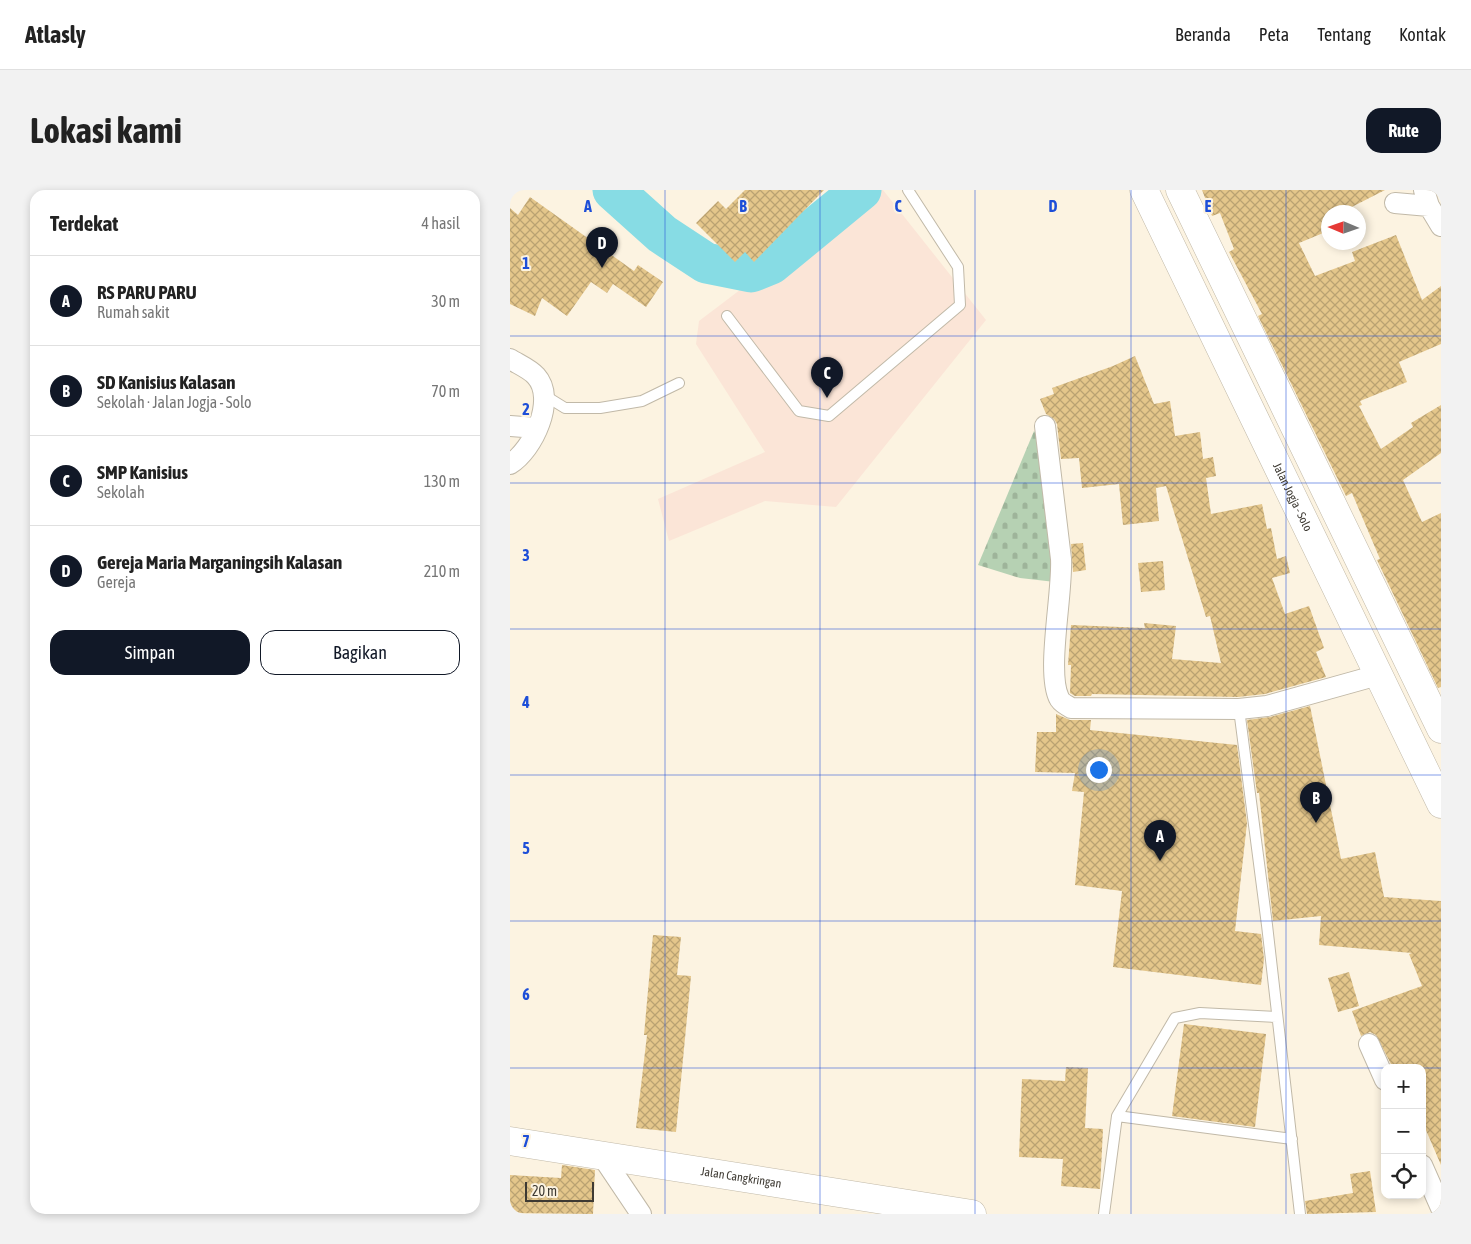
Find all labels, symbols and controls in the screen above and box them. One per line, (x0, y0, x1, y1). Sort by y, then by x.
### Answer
text: Atlasly (25, 21, 86, 48)
text: Beranda (1175, 24, 1231, 45)
text: Peta (1259, 24, 1289, 45)
text: Tentang (1317, 24, 1371, 45)
text: Kontak (1399, 24, 1446, 45)
button: Rute (1366, 108, 1441, 153)
text: Lokasi kami (30, 110, 182, 150)
text: A (583, 197, 592, 215)
text: B (739, 197, 747, 215)
text: C (894, 197, 902, 215)
text: D (1049, 197, 1058, 215)
text: E (1205, 197, 1212, 215)
north arrow (1321, 205, 1366, 250)
text: Terdekat (50, 211, 118, 235)
text: 4 hasil (422, 214, 460, 232)
pin: D (586, 227, 618, 268)
text: 1 (522, 254, 530, 272)
text: RS PARU PARU (97, 281, 197, 303)
text: A (62, 292, 70, 310)
text: 30 m (431, 292, 460, 310)
text: Rumah sakit (97, 303, 170, 321)
pin: C (811, 357, 843, 398)
text: SD Kanisius Kalasan (97, 371, 236, 393)
text: B (62, 382, 70, 400)
text: 70 m (431, 382, 460, 400)
text: Sekolah · Jalan Jogja - Solo (97, 393, 252, 411)
text: 2 (522, 400, 530, 418)
street label: Jalan Jogja - Solo (1270, 460, 1315, 534)
text: SMP Kanisius (97, 461, 188, 483)
text: C (62, 472, 70, 490)
text: 130 m (424, 472, 460, 490)
text: Sekolah (97, 483, 145, 501)
text: 3 (522, 546, 530, 564)
text: Gereja Maria Marganingsih Kalasan (97, 551, 342, 573)
text: D (62, 562, 70, 580)
text: 210 m (424, 562, 460, 580)
text: Gereja (97, 573, 136, 591)
button: Simpan (50, 630, 250, 675)
button: Bagikan (260, 630, 460, 675)
text: 4 (521, 693, 530, 711)
your location (1086, 757, 1112, 783)
pin: B (1300, 782, 1332, 823)
pin: A (1144, 820, 1176, 861)
text: 5 (522, 839, 530, 857)
text: 6 (522, 985, 530, 1003)
map controls (1381, 1064, 1426, 1199)
button: + (1381, 1064, 1426, 1109)
button: − (1381, 1109, 1426, 1154)
text: 7 (522, 1132, 530, 1150)
button: locate (1381, 1154, 1426, 1199)
street label: Jalan Cangkringan (700, 1164, 782, 1191)
scale bar (525, 1179, 594, 1202)
text: 20 m (532, 1183, 557, 1199)

